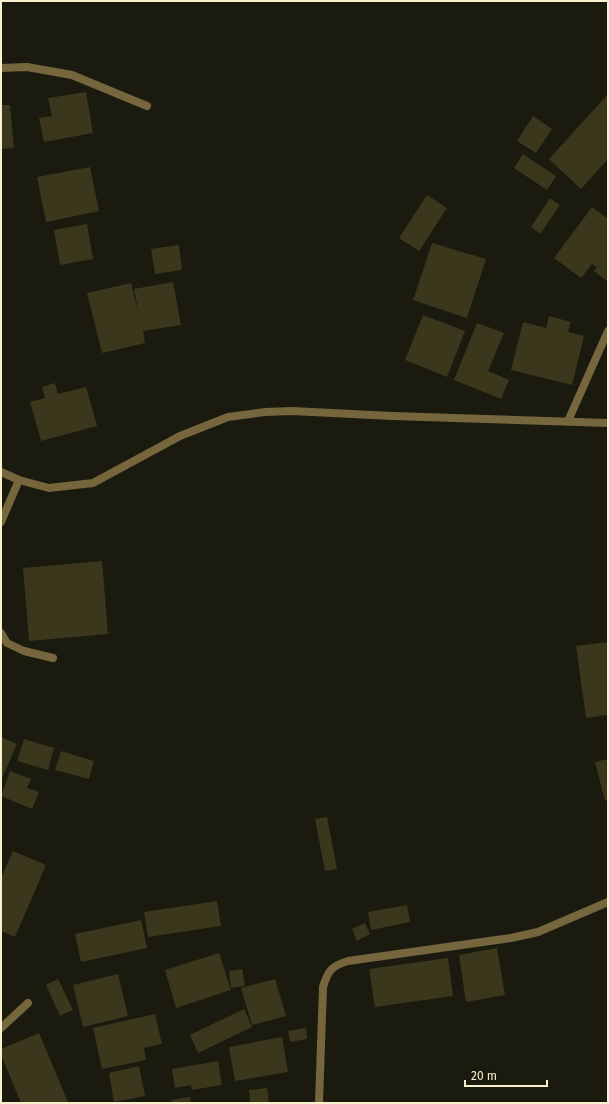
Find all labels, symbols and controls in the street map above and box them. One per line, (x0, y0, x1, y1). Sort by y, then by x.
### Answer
scale bar (465, 1062, 547, 1088)
text: 20 m (471, 1069, 497, 1083)

